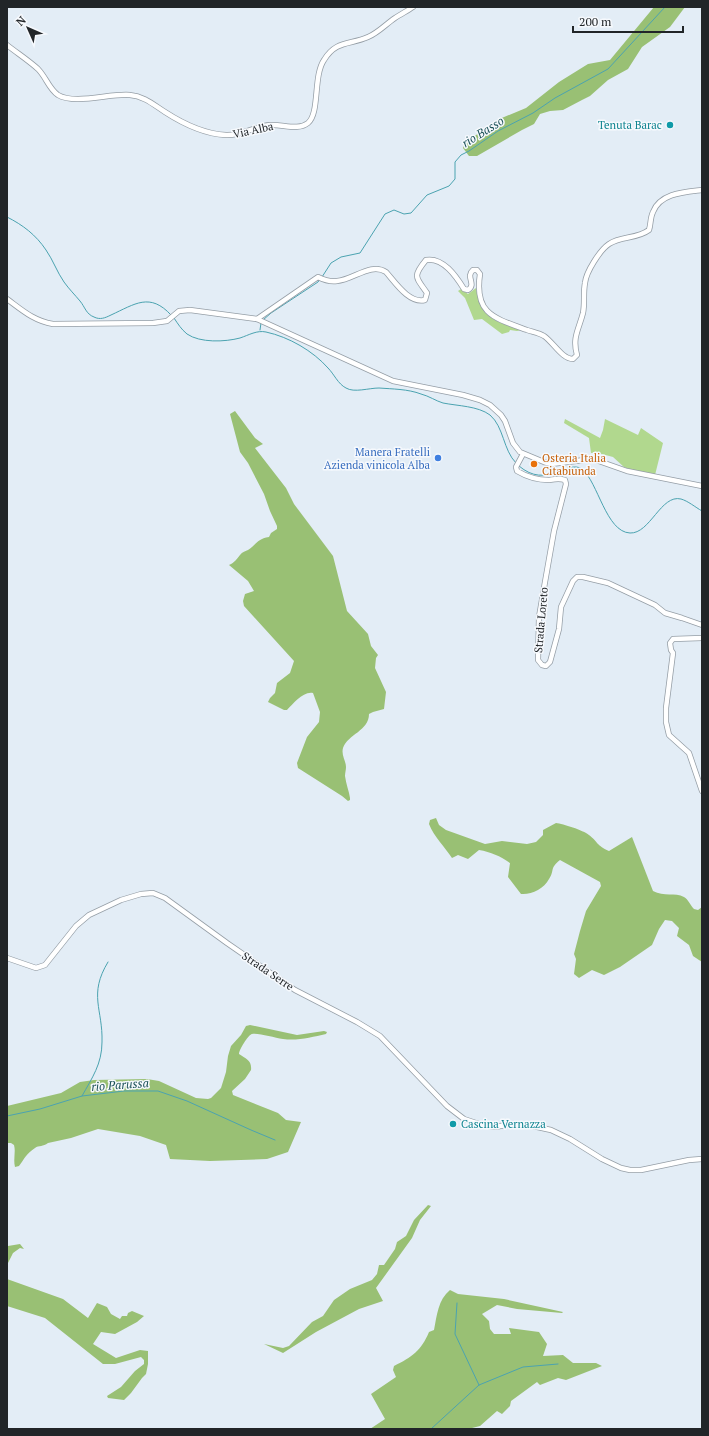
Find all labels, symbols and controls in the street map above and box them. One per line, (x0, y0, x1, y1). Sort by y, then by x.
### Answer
north arrow (8, 8, 48, 48)
scale bar (573, 8, 683, 34)
text: N (13, 13, 29, 29)
text: 200 m (579, 14, 612, 29)
water label: rio Basso (459, 113, 507, 150)
place label: Tenuta Barac (598, 118, 662, 132)
street label: Via Alba (231, 119, 275, 141)
marker: Tenuta Barac (665, 120, 675, 130)
place label: Manera Fratelli Azienda vinicola Alba (324, 445, 430, 472)
place label: Osteria Italia Citabiunda (542, 451, 606, 478)
marker: Manera Fratelli Azienda vinicola Alba (433, 453, 443, 463)
marker: Osteria Italia Citabiunda (529, 459, 539, 469)
street label: Strada Loreto (531, 586, 551, 654)
street label: Strada Serre (239, 949, 297, 994)
water label: rio Parussa (91, 1075, 149, 1094)
place label: Cascina Vernazza (461, 1117, 546, 1131)
marker: Cascina Vernazza (448, 1119, 458, 1129)

